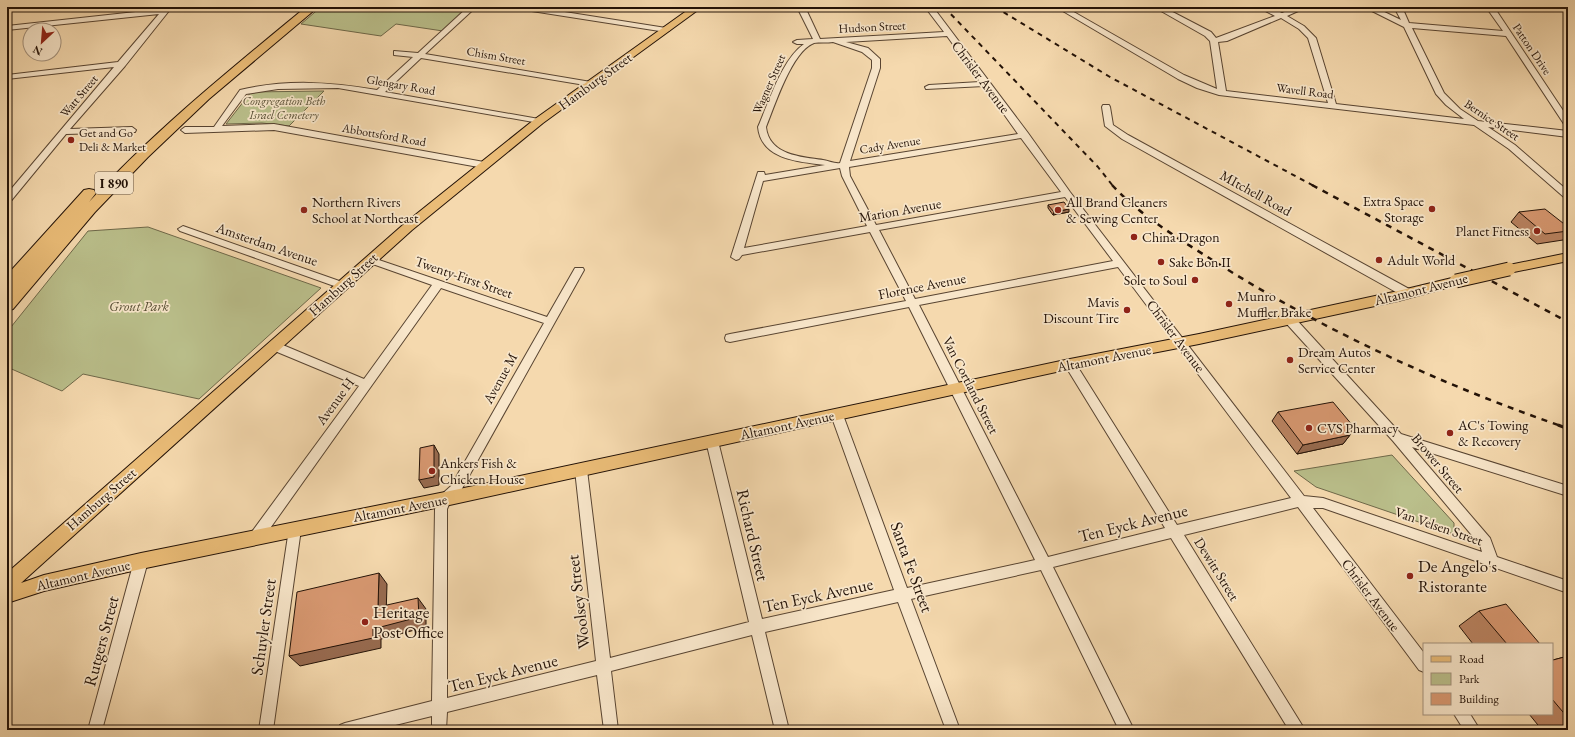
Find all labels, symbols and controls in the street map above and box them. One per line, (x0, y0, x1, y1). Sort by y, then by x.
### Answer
street label: Hudson Street (838, 17, 906, 37)
street label: Patton Drive (1509, 20, 1555, 78)
north arrow (22, 22, 62, 62)
street label: Chrisler Avenue (948, 37, 1014, 117)
text: N (30, 43, 45, 59)
street label: Chism Street (465, 43, 527, 69)
street label: Hamburg Street (555, 48, 636, 114)
street label: Wagner Street (749, 51, 789, 116)
street label: Watt Street (57, 71, 102, 121)
street label: Glengary Road (365, 71, 437, 99)
street label: Wavell Road (1276, 80, 1335, 103)
park label: Congregation Beth Israel Cemetery (243, 93, 326, 123)
street label: Bernice Street (1461, 96, 1523, 144)
street label: Abbottsford Road (340, 120, 428, 150)
place label: Get and Go Deli & Market (79, 125, 146, 155)
street label: Cady Avenue (858, 132, 922, 158)
marker: Get and Go Deli & Market (66, 135, 76, 145)
street label: MItchell Road (1217, 166, 1296, 220)
road number: I 890 (95, 172, 133, 194)
place label: Extra Space Storage (1363, 192, 1425, 226)
place label: Northern Rivers School at Northeast (312, 193, 419, 227)
place label: All Brand Cleaners & Sewing Center (1065, 193, 1168, 227)
street label: Marion Avenue (857, 194, 943, 226)
marker: Extra Space Storage (1427, 204, 1437, 214)
marker: Northern Rivers School at Northeast (299, 205, 309, 215)
marker: All Brand Cleaners & Sewing Center (1053, 205, 1063, 215)
street label: Amsterdam Avenue (213, 218, 321, 270)
place label: Planet Fitness (1455, 222, 1529, 240)
marker: Planet Fitness (1532, 226, 1542, 236)
place label: China Dragon (1142, 228, 1220, 246)
marker: China Dragon (1129, 232, 1139, 242)
street label: Hamburg Street (305, 248, 382, 320)
place label: Adult World (1386, 251, 1456, 269)
street label: Twenty-First Street (413, 252, 516, 302)
place label: Sake Bon II (1169, 253, 1231, 271)
marker: Adult World (1374, 255, 1384, 265)
marker: Sake Bon II (1156, 257, 1166, 267)
street label: Florence Avenue (877, 269, 968, 303)
street label: Altamont Avenue (1371, 269, 1470, 310)
place label: Sole to Soul (1124, 271, 1188, 289)
marker: Sole to Soul (1190, 275, 1200, 285)
place label: Munro Muffler Brake (1237, 287, 1312, 321)
place label: Mavis Discount Tire (1043, 293, 1120, 327)
street label: Chrisler Avenue (1143, 296, 1209, 376)
park label: Grout Park (109, 297, 170, 315)
marker: Munro Muffler Brake (1224, 299, 1234, 309)
marker: Mavis Discount Tire (1122, 305, 1132, 315)
street label: Van Cortland Street (939, 333, 1004, 437)
street label: Altamont Avenue (1054, 340, 1153, 376)
place label: Dream Autos Service Center (1298, 343, 1376, 377)
street label: Avenue M (478, 349, 522, 408)
marker: Dream Autos Service Center (1285, 355, 1295, 365)
street label: Avenue H (311, 374, 358, 429)
street label: Altamont Avenue (737, 406, 836, 444)
place label: AC's Towing & Recovery (1457, 416, 1529, 450)
place label: CVS Pharmacy (1317, 419, 1399, 437)
marker: CVS Pharmacy (1304, 423, 1314, 433)
marker: AC's Towing & Recovery (1445, 428, 1455, 438)
street label: Brower Street (1408, 429, 1469, 497)
place label: Ankers Fish & Chicken House (439, 454, 525, 488)
street label: Hamburg Street (62, 463, 140, 534)
marker: Ankers Fish & Chicken House (427, 466, 437, 476)
street label: Richard Street (732, 487, 774, 584)
street label: Altamont Avenue (350, 490, 449, 526)
street label: Ten Eyck Avenue (1076, 499, 1190, 547)
street label: Van Velsen Street (1393, 503, 1486, 550)
street label: Santa Fe Street (885, 519, 939, 616)
street label: Dewitt Street (1190, 534, 1244, 605)
street label: Woolsey Street (561, 553, 595, 650)
street label: Altamont Avenue (33, 555, 132, 595)
street label: Chrisler Avenue (1338, 555, 1404, 635)
place label: De Angelo's Ristorante (1418, 555, 1497, 597)
marker: De Angelo's Ristorante (1405, 571, 1415, 581)
street label: Ten Eyck Avenue (761, 573, 875, 617)
street label: Schuyler Street (245, 577, 281, 677)
street label: Rutgers Street (78, 593, 124, 688)
place label: Heritage Post Office (373, 601, 444, 643)
marker: Heritage Post Office (360, 617, 370, 627)
legend (1423, 643, 1553, 715)
street label: Ten Eyck Avenue (446, 649, 560, 697)
text: Road (1459, 651, 1485, 667)
text: Park (1459, 671, 1480, 687)
text: Building (1459, 691, 1500, 707)

